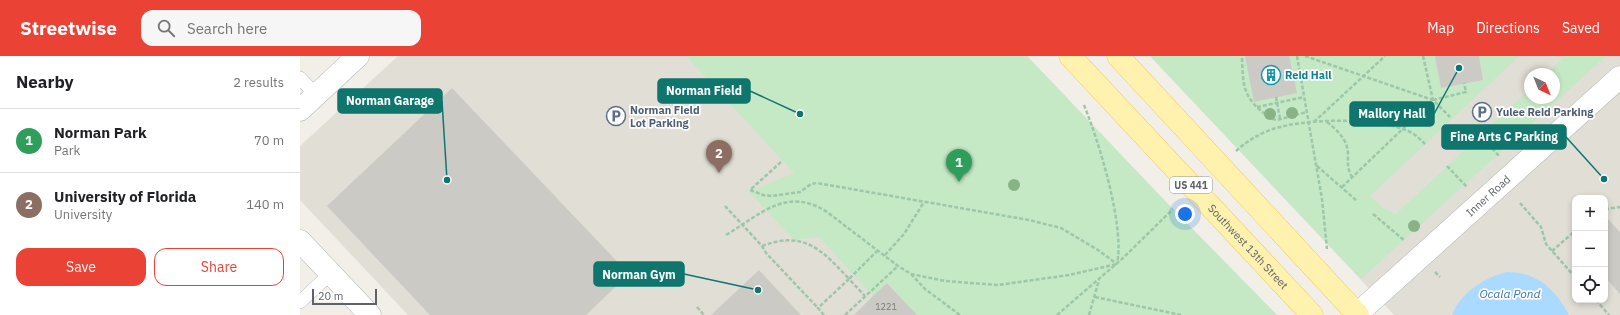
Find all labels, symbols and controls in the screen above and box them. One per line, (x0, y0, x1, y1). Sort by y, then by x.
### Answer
search box (141, 10, 421, 46)
text: Streetwise (20, 16, 117, 40)
icon: search (155, 17, 177, 39)
text: Search here (187, 19, 267, 38)
text: Map (1427, 19, 1454, 37)
text: Directions (1476, 19, 1540, 37)
text: Saved (1562, 19, 1600, 37)
building icon: Reid Hall (1260, 64, 1282, 86)
place label: Reid Hall (1285, 68, 1332, 82)
north arrow (1524, 68, 1560, 104)
text: Nearby (16, 71, 74, 93)
text: 2 results (233, 74, 284, 91)
callout: Norman Field (658, 79, 750, 103)
text: Norman Field (666, 83, 742, 98)
callout: Norman Garage (338, 89, 442, 113)
text: Norman Garage (346, 93, 434, 108)
parking icon: Yulee Reid Parking (1471, 101, 1493, 123)
callout: Mallory Hall (1350, 102, 1434, 126)
place label: Norman Field Lot Parking (630, 103, 700, 130)
parking icon: Norman Field Lot Parking (605, 105, 627, 127)
place label: Yulee Reid Parking (1496, 105, 1594, 119)
text: Mallory Hall (1358, 106, 1426, 121)
text: Norman Park (54, 123, 147, 142)
callout: Fine Arts C Parking (1442, 125, 1566, 149)
text: Fine Arts C Parking (1450, 129, 1558, 144)
text: 1 (25, 132, 33, 149)
text: 70 m (254, 132, 284, 149)
pin: 2 (706, 140, 732, 173)
text: Park (54, 142, 80, 159)
pin: 1 (946, 149, 972, 182)
street label: Inner Road (1463, 172, 1513, 219)
road number: US 441 (1170, 177, 1212, 193)
text: University of Florida (54, 187, 196, 206)
map controls (1572, 195, 1608, 303)
button: + (1572, 195, 1608, 231)
text: 2 (25, 196, 33, 213)
text: 140 m (246, 196, 284, 213)
street label: Southwest 13th Street (1205, 201, 1291, 292)
your location (1175, 204, 1195, 224)
text: University (54, 206, 112, 223)
button: − (1572, 231, 1608, 267)
button: Save (16, 248, 146, 286)
button: Share (154, 248, 284, 286)
callout: Norman Gym (594, 262, 684, 286)
text: Norman Gym (602, 267, 676, 282)
button: locate (1572, 267, 1608, 303)
water label: Ocala Pond (1479, 286, 1541, 301)
scale bar (312, 287, 377, 306)
text: 20 m (318, 289, 343, 303)
house number: 1221 (875, 301, 897, 312)

